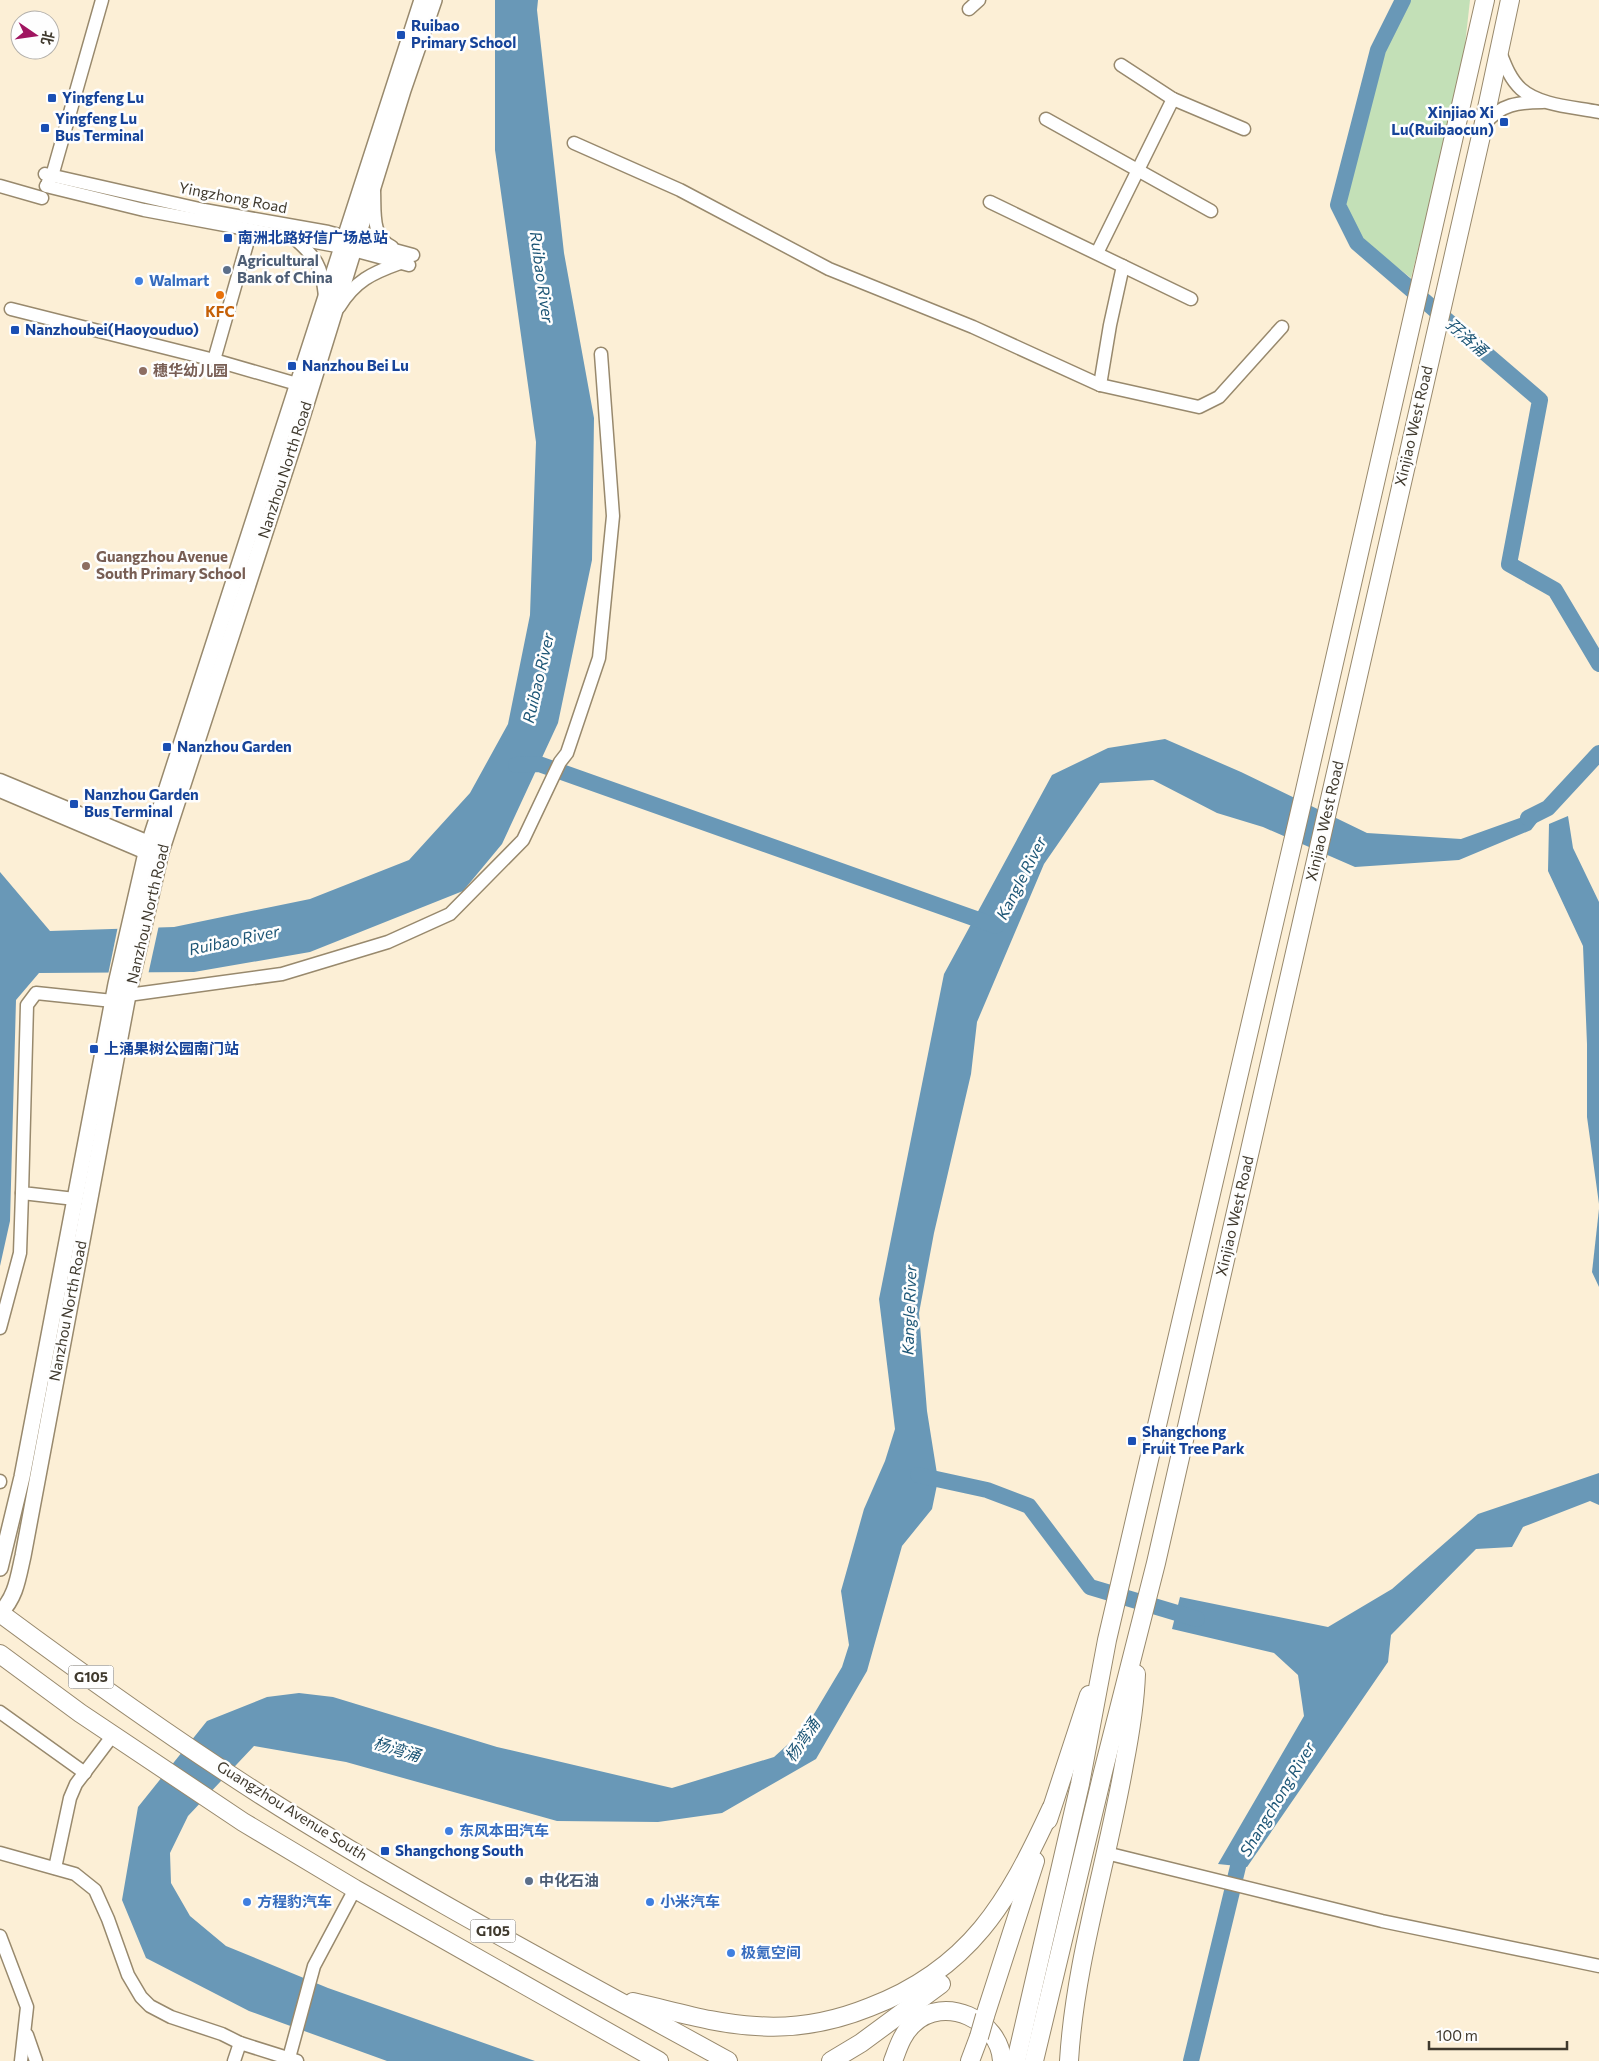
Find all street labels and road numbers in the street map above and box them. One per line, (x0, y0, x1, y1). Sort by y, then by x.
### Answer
street label: Yingzhong Road (177, 178, 289, 216)
street label: Xinjiao West Road (1390, 364, 1436, 488)
street label: Nanzhou North Road (253, 399, 315, 540)
street label: Xinjiao West Road (1301, 759, 1347, 883)
street label: Nanzhou North Road (122, 842, 172, 985)
street label: Xinjiao West Road (1211, 1154, 1257, 1278)
street label: Nanzhou North Road (45, 1239, 89, 1383)
road number: G105 (68, 1665, 114, 1688)
street label: Guangzhou Avenue South (214, 1756, 371, 1864)
road number: G105 (470, 1920, 516, 1942)

